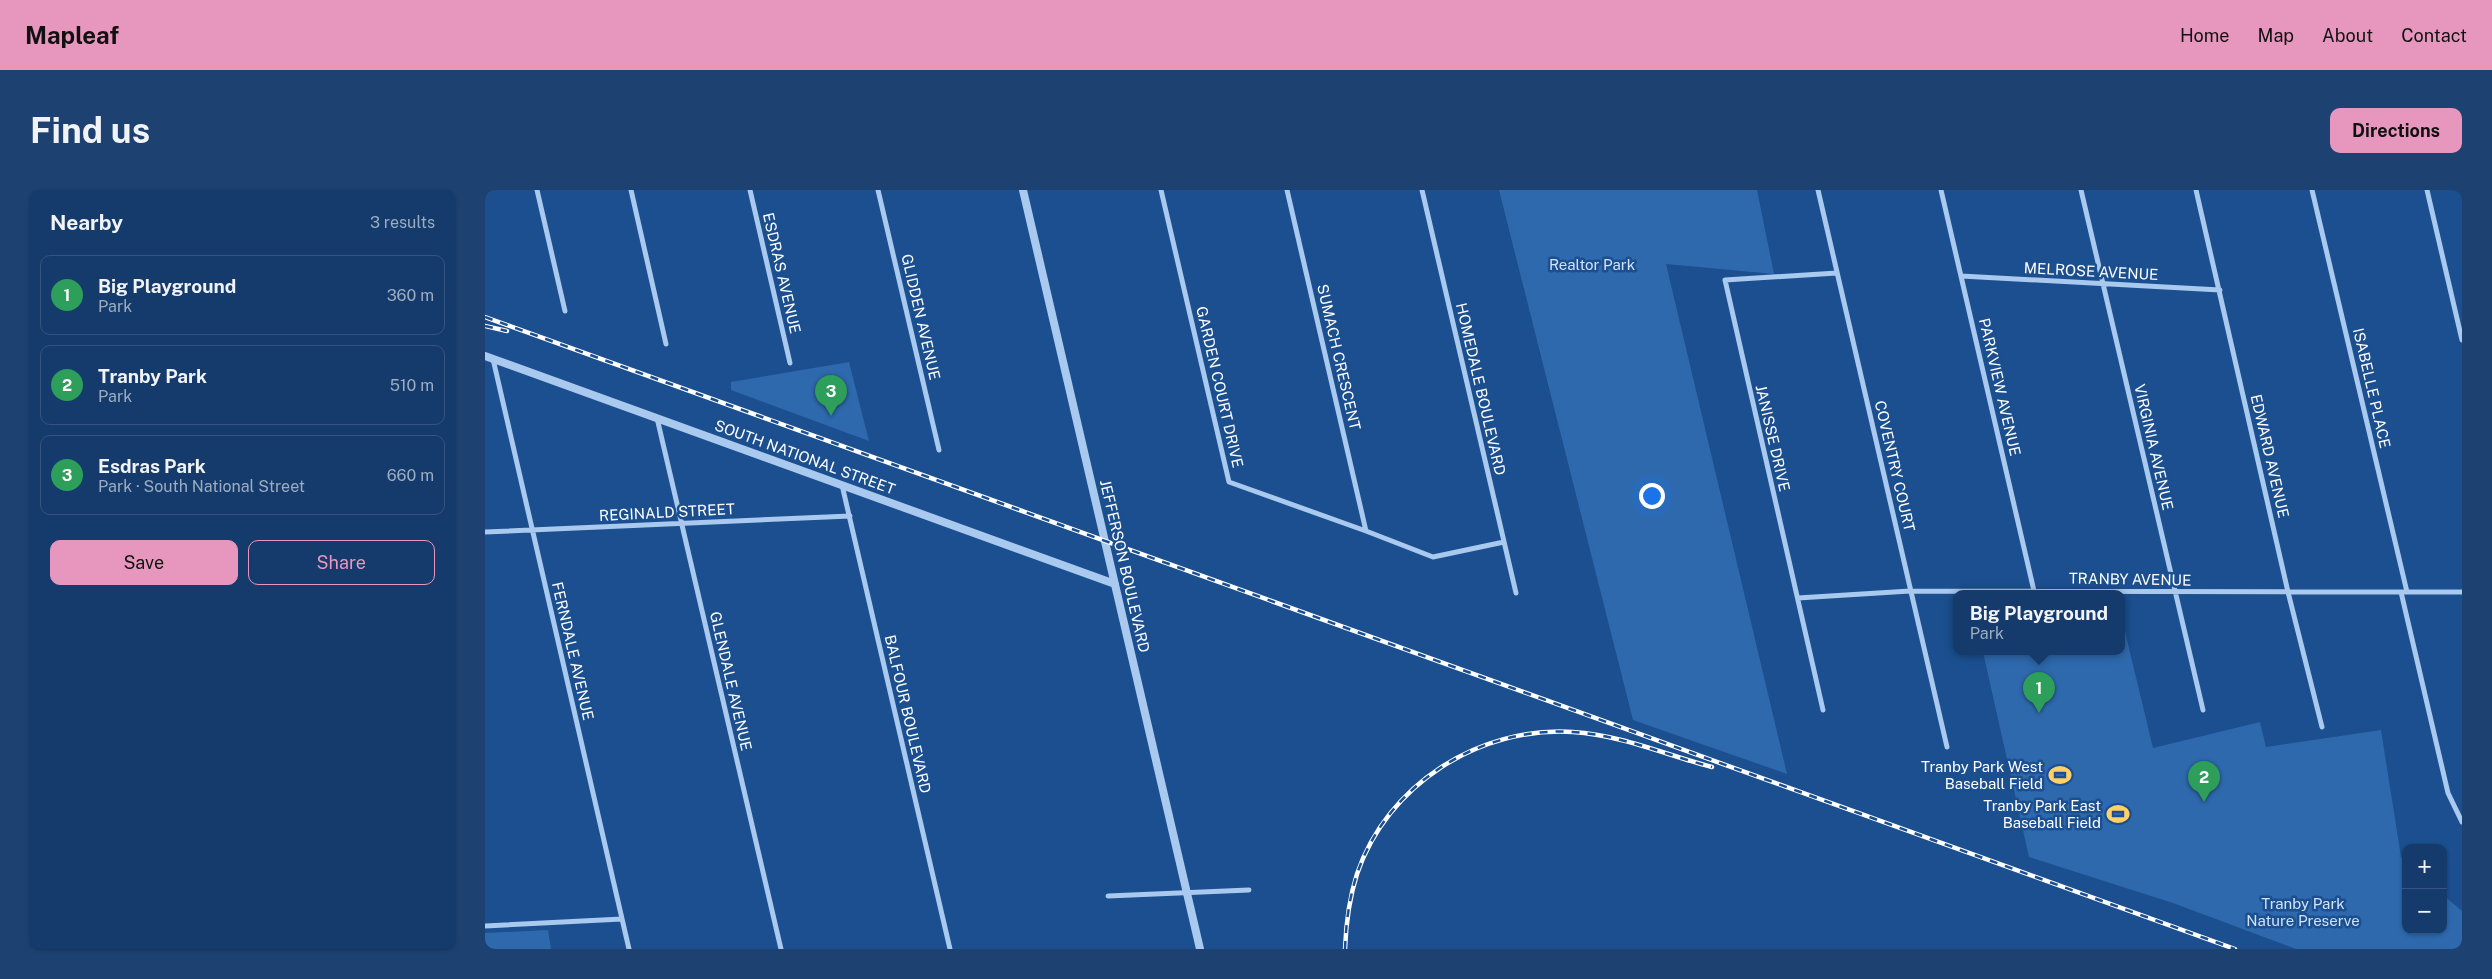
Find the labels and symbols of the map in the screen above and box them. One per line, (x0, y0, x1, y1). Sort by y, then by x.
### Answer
street label: ESDRAS AVENUE (760, 211, 804, 335)
street label: GLIDDEN AVENUE (898, 252, 944, 382)
park label: Realtor Park (1549, 256, 1635, 273)
street label: MELROSE AVENUE (2023, 259, 2159, 283)
street label: SUMACH CRESCENT (1314, 282, 1364, 432)
street label: HOMEDALE BOULEVARD (1453, 301, 1509, 477)
street label: GARDEN COURT DRIVE (1193, 305, 1247, 469)
street label: PARKVIEW AVENUE (1976, 316, 2024, 458)
street label: ISABELLE PLACE (2350, 326, 2394, 450)
pin: 3 (815, 375, 847, 416)
street label: VIRGINIA AVENUE (2131, 382, 2177, 512)
street label: JANISSE DRIVE (1752, 383, 1794, 493)
street label: EDWARD AVENUE (2248, 393, 2292, 519)
street label: COVENTRY COURT (1872, 399, 1918, 533)
street label: SOUTH NATIONAL STREET (712, 416, 898, 498)
street label: JEFFERSON BOULEVARD (1097, 478, 1153, 654)
your location (1639, 483, 1665, 509)
street label: REGINALD STREET (599, 500, 735, 524)
street label: TRANBY AVENUE (2069, 569, 2191, 589)
street label: FERNDALE AVENUE (549, 580, 597, 722)
street label: GLENDALE AVENUE (707, 610, 755, 752)
street label: BALFOUR BOULEVARD (881, 633, 935, 795)
pin: 1 (2023, 672, 2055, 713)
place label: Tranby Park West Baseball Field (1921, 758, 2043, 792)
pin: 2 (2188, 761, 2220, 802)
sports icon: Tranby Park West Baseball Field (2047, 762, 2073, 788)
place label: Tranby Park East Baseball Field (1983, 797, 2101, 831)
sports icon: Tranby Park East Baseball Field (2105, 801, 2131, 827)
park label: Tranby Park Nature Preserve (2246, 895, 2360, 929)

